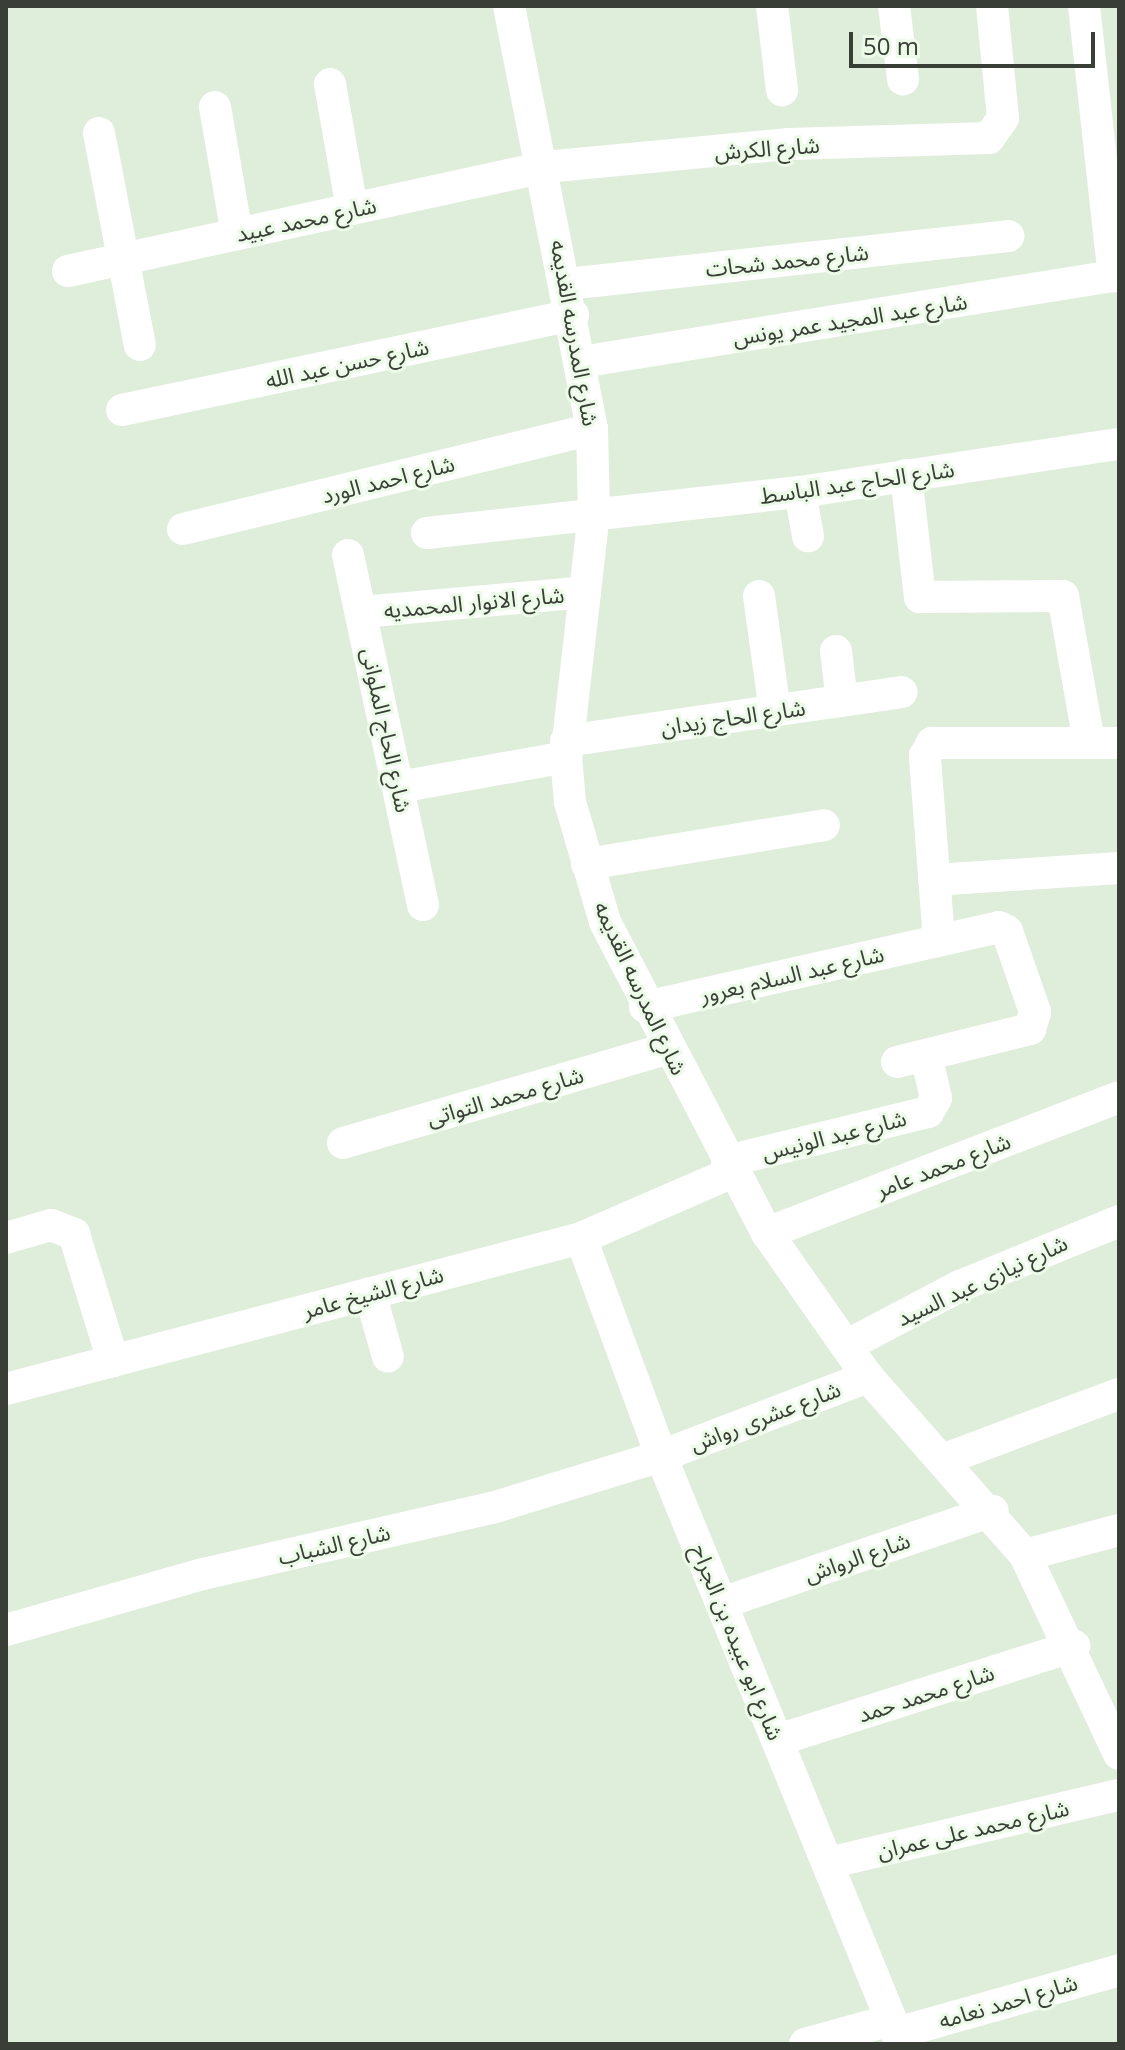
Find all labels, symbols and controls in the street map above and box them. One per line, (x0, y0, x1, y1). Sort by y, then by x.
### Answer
scale bar (853, 16, 1099, 66)
text: 50 m (863, 29, 919, 62)
street label: شارع الكرش (714, 131, 820, 165)
street label: شارع محمد عبيد (233, 191, 379, 247)
street label: شارع المدرسه القديمه (546, 238, 604, 428)
street label: شارع محمد شحات (704, 238, 870, 282)
street label: شارع عبد المجيد عمر يونس (731, 287, 969, 351)
street label: شارع حسن عبد الله (263, 333, 431, 393)
street label: شارع احمد الورد (319, 450, 457, 508)
street label: شارع الحاج عبد الباسط (758, 455, 956, 509)
street label: شارع الانوار المحمديه (383, 581, 565, 623)
street label: شارع الحاج الملوانى (357, 645, 417, 815)
street label: شارع الحاج زيدان (659, 694, 807, 740)
street label: شارع المدرسه القديمه (589, 897, 693, 1079)
street label: شارع عبد السلام بعرور (698, 940, 886, 1008)
street label: شارع محمد التواتى (424, 1061, 586, 1131)
street label: شارع عبد الونيس (759, 1104, 909, 1166)
street label: شارع محمد عامر (872, 1127, 1014, 1203)
street label: شارع نيازى عبد السيد (892, 1229, 1072, 1331)
street label: شارع الشيخ عامر (300, 1261, 446, 1323)
street label: شارع عشرى رواش (686, 1375, 844, 1457)
street label: شارع الشباب (275, 1518, 393, 1570)
street label: شارع الرواش (801, 1527, 913, 1587)
street label: شارع ابو عبيده بن الجراح (687, 1540, 789, 1744)
street label: شارع محمد حمد (855, 1659, 997, 1727)
street label: شارع محمد على عمران (874, 1794, 1072, 1864)
street label: شارع احمد نعامه (936, 1969, 1080, 2033)

